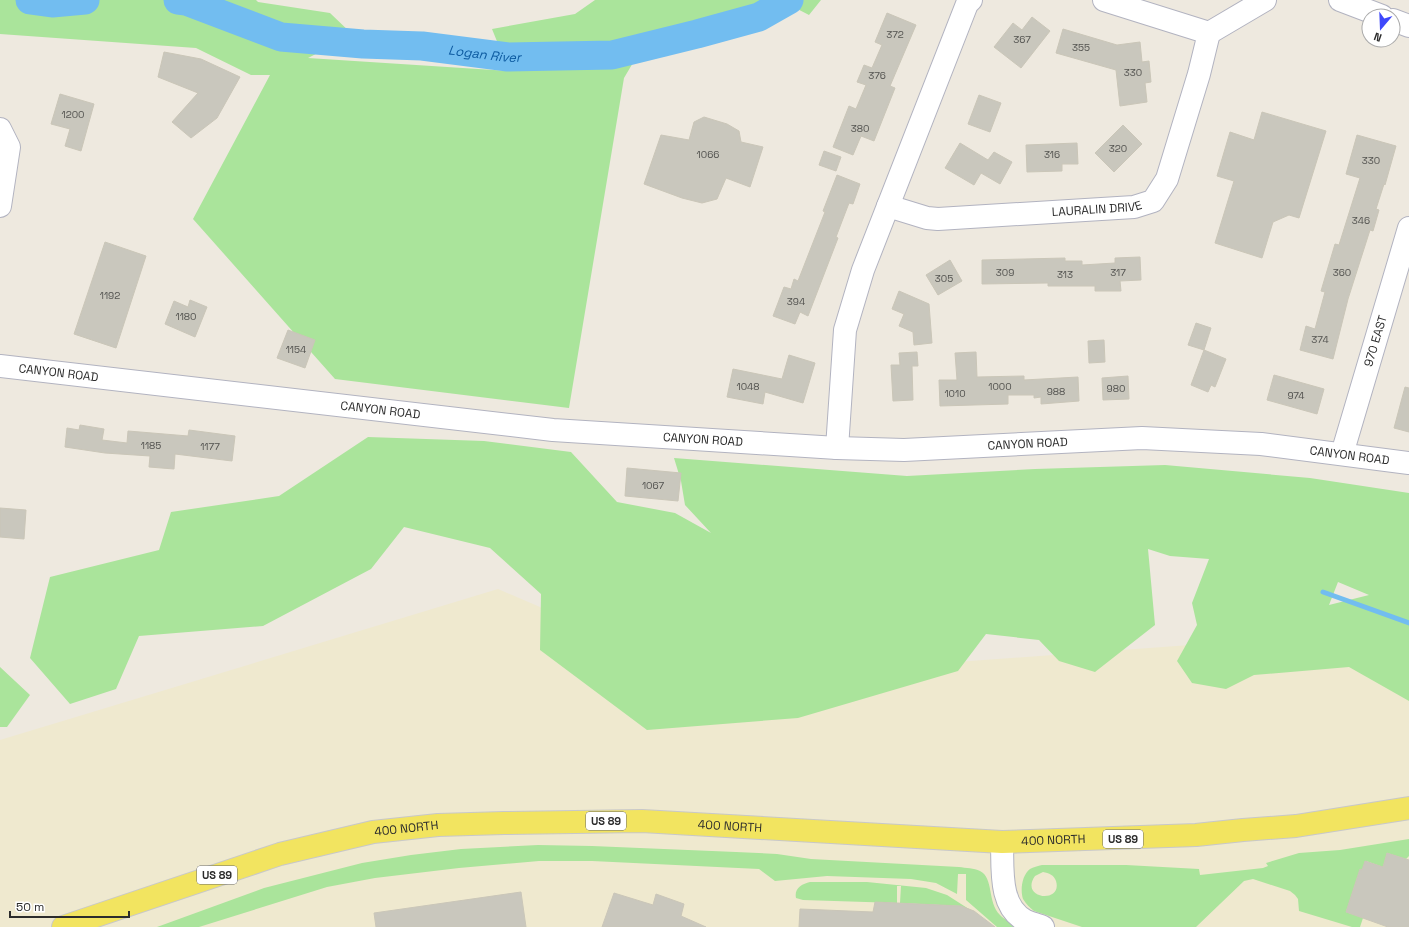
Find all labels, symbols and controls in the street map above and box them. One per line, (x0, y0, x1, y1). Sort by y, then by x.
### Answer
north arrow (1361, 8, 1401, 48)
house number: 372 (886, 28, 904, 41)
text: N (1372, 30, 1384, 45)
house number: 367 (1013, 33, 1031, 46)
water label: Logan River (447, 41, 523, 66)
house number: 355 (1072, 41, 1090, 54)
house number: 330 (1124, 66, 1142, 79)
house number: 376 (868, 69, 886, 82)
house number: 1200 (61, 108, 85, 121)
house number: 380 (851, 122, 869, 135)
house number: 320 (1109, 142, 1127, 155)
house number: 1066 (697, 148, 719, 161)
house number: 316 (1044, 148, 1060, 161)
house number: 330 (1362, 154, 1380, 167)
street label: LAURALIN DRIVE (1051, 197, 1144, 220)
house number: 346 (1352, 214, 1370, 227)
house number: 309 (996, 266, 1014, 279)
house number: 317 (1110, 266, 1126, 279)
house number: 360 (1333, 266, 1351, 279)
house number: 313 (1057, 268, 1073, 281)
house number: 305 (935, 272, 953, 285)
house number: 1192 (100, 289, 120, 302)
house number: 394 (787, 295, 805, 308)
house number: 1180 (176, 310, 197, 323)
street label: 970 EAST (1360, 313, 1391, 369)
house number: 374 (1311, 333, 1329, 346)
house number: 1154 (286, 343, 306, 356)
street label: CANYON ROAD (18, 360, 99, 385)
house number: 1048 (736, 380, 760, 393)
house number: 1000 (988, 380, 1012, 393)
house number: 980 (1107, 382, 1125, 395)
house number: 988 (1047, 385, 1065, 398)
house number: 1010 (944, 387, 966, 400)
house number: 974 (1287, 389, 1305, 402)
street label: CANYON ROAD (340, 397, 421, 423)
street label: CANYON ROAD (662, 429, 744, 450)
street label: CANYON ROAD (987, 434, 1068, 454)
house number: 1185 (141, 439, 161, 452)
house number: 1177 (200, 440, 220, 453)
street label: CANYON ROAD (1309, 442, 1390, 468)
house number: 1067 (642, 479, 664, 492)
road number: US 89 (586, 812, 626, 830)
street label: 400 NORTH (697, 816, 763, 836)
street label: 400 NORTH (373, 817, 439, 840)
road number: US 89 (1103, 830, 1143, 848)
street label: 400 NORTH (1021, 831, 1086, 849)
road number: US 89 (197, 866, 237, 884)
scale bar (10, 893, 129, 919)
text: 50 m (16, 899, 44, 915)

